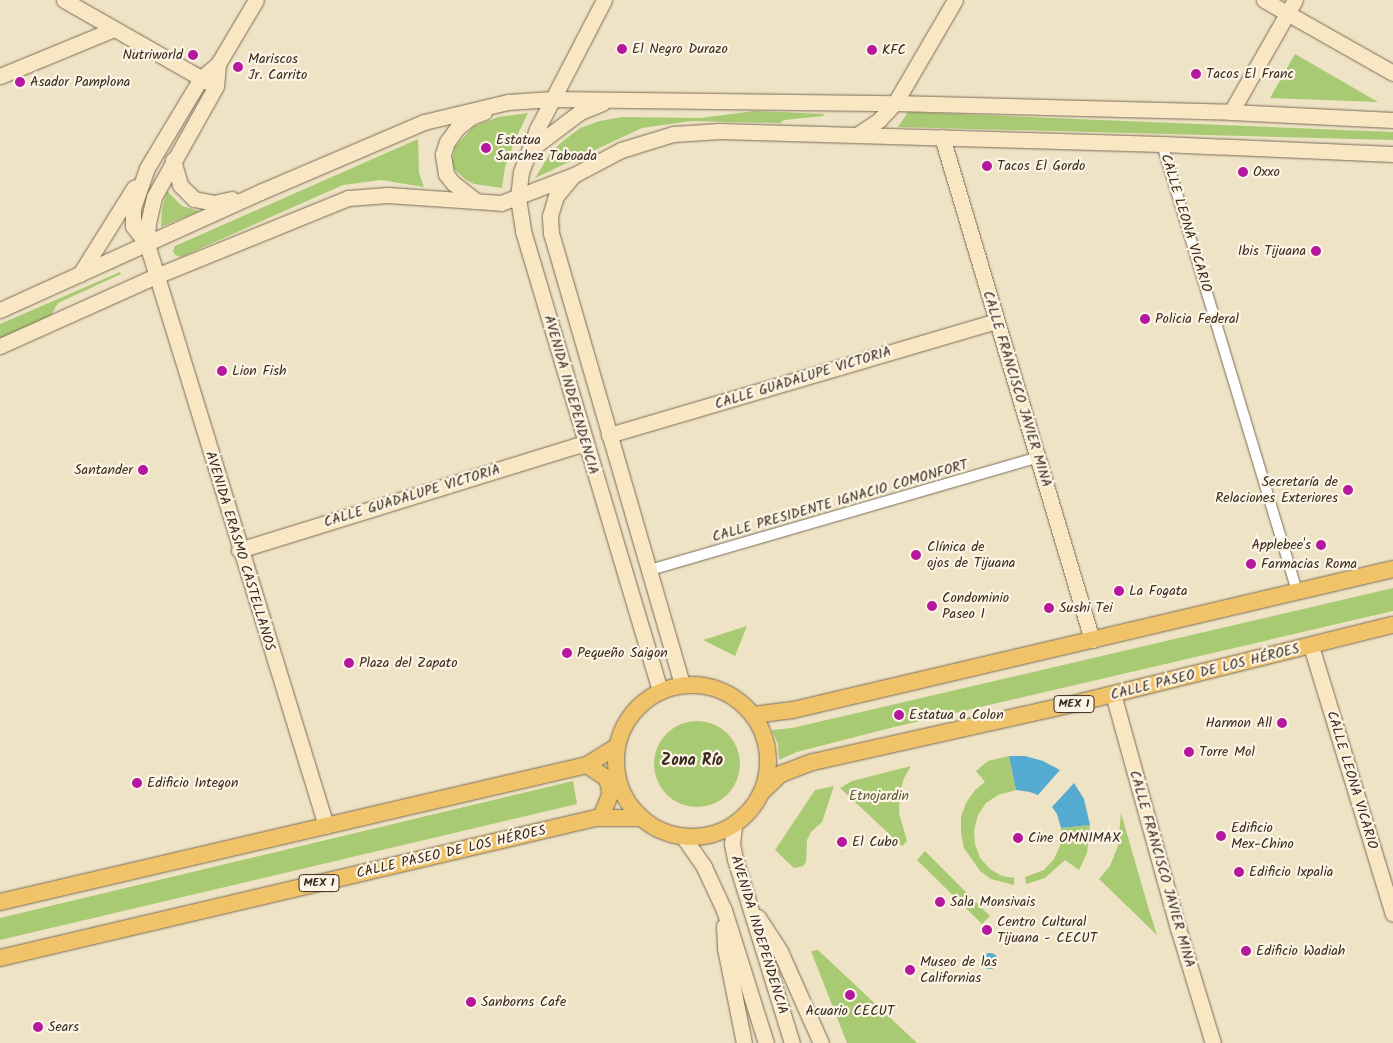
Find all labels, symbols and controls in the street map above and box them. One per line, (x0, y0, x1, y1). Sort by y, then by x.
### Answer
place label: El Negro Durazo (632, 41, 728, 57)
place label: KFC (882, 42, 906, 58)
marker: El Negro Durazo (616, 43, 628, 55)
marker: KFC (866, 44, 878, 56)
place label: Nutriworld (123, 47, 183, 63)
marker: Nutriworld (187, 49, 199, 61)
place label: Mariscos Jr. Carrito (248, 51, 307, 84)
marker: Mariscos Jr. Carrito (232, 61, 244, 73)
place label: Tacos El Franc (1206, 66, 1294, 82)
marker: Tacos El Franc (1190, 68, 1202, 80)
place label: Asador Pamplona (30, 74, 130, 90)
marker: Asador Pamplona (14, 76, 26, 88)
place label: Estatua Sanchez Taboada (496, 132, 597, 164)
marker: Estatua Sanchez Taboada (480, 142, 492, 154)
street label: CALLE LEONA VICARIO (1157, 152, 1215, 294)
place label: Tacos El Gordo (997, 158, 1085, 174)
marker: Tacos El Gordo (981, 160, 993, 172)
place label: Oxxo (1253, 164, 1280, 180)
marker: Oxxo (1237, 166, 1249, 178)
place label: Ibis Tijuana (1238, 243, 1306, 259)
marker: Ibis Tijuana (1310, 245, 1322, 257)
street label: CALLE FRANCISCO JAVIER MINA (979, 289, 1055, 489)
place label: Policia Federal (1155, 311, 1239, 327)
street label: AVENIDA INDEPENDENCIA (540, 313, 602, 477)
marker: Policia Federal (1139, 313, 1151, 325)
street label: CALLE GUADALUPE VICTORIA (713, 343, 893, 413)
place label: Lion Fish (232, 363, 287, 379)
marker: Lion Fish (216, 365, 228, 377)
street label: AVENIDA ERASMO CASTELLANOS (202, 449, 278, 653)
street label: CALLE PRESIDENTE IGNACIO COMONFORT (710, 456, 970, 546)
street label: CALLE GUADALUPE VICTORIA (322, 461, 502, 531)
place label: Santander (74, 462, 133, 478)
marker: Santander (137, 464, 149, 476)
place label: Secretaría de Relaciones Exteriores (1215, 474, 1338, 507)
marker: Secretaría de Relaciones Exteriores (1342, 484, 1354, 496)
place label: Applebee's (1251, 537, 1311, 553)
place label: Clínica de ojos de Tijuana (927, 539, 1015, 572)
marker: Applebee's (1315, 539, 1327, 551)
marker: Clínica de ojos de Tijuana (909, 548, 923, 562)
place label: Farmacias Roma (1261, 556, 1357, 572)
marker: Farmacias Roma (1245, 558, 1257, 570)
place label: La Fogata (1129, 583, 1188, 599)
marker: La Fogata (1113, 585, 1125, 597)
place label: Condominio Paseo 1 (942, 590, 1009, 622)
marker: Condominio Paseo 1 (926, 600, 938, 612)
place label: Sushi Tei (1059, 600, 1113, 616)
marker: Sushi Tei (1043, 602, 1055, 614)
street label: CALLE PASEO DE LOS HÉROES (1109, 640, 1301, 704)
place label: Pequeño Saigon (577, 645, 668, 661)
marker: Pequeño Saigon (561, 647, 573, 659)
place label: Plaza del Zapato (359, 655, 458, 671)
marker: Plaza del Zapato (343, 657, 355, 669)
road number: MEX 1 (1053, 694, 1095, 714)
place label: Estatua a Colon (909, 707, 1004, 723)
marker: Estatua a Colon (893, 709, 905, 721)
street label: CALLE LEONA VICARIO (1323, 709, 1381, 851)
place label: Harmon All (1205, 715, 1272, 731)
marker: Harmon All (1276, 717, 1288, 729)
place label: Torre Mol (1199, 744, 1255, 760)
marker: Torre Mol (1183, 746, 1195, 758)
district label: Zona Río (661, 751, 723, 771)
street label: CALLE FRANCISCO JAVIER MINA (1126, 768, 1198, 970)
place label: Edificio Integon (147, 775, 238, 791)
marker: Edificio Integon (131, 777, 143, 789)
park label: Etnojardin (849, 788, 909, 804)
place label: Edificio Mex-Chino (1231, 820, 1294, 852)
street label: CALLE PASEO DE LOS HÉROES (355, 822, 547, 882)
place label: Cine OMNIMAX (1028, 830, 1121, 846)
marker: Edificio Mex-Chino (1215, 830, 1227, 842)
marker: Cine OMNIMAX (1012, 832, 1024, 844)
place label: El Cubo (852, 834, 898, 850)
marker: El Cubo (836, 836, 848, 848)
street label: AVENIDA INDEPENDENCIA (727, 853, 791, 1017)
place label: Edificio Ixpalia (1249, 864, 1333, 880)
marker: Edificio Ixpalia (1233, 866, 1245, 878)
road number: MEX 1 (298, 874, 340, 892)
place label: Sala Monsivais (950, 894, 1036, 910)
marker: Sala Monsivais (934, 896, 946, 908)
place label: Centro Cultural Tijuana - CECUT (997, 914, 1097, 946)
marker: Centro Cultural Tijuana - CECUT (981, 924, 993, 936)
place label: Edificio Wadiah (1256, 943, 1345, 959)
marker: Edificio Wadiah (1240, 945, 1252, 957)
place label: Museo de las Californias (920, 954, 997, 986)
marker: Museo de las Californias (904, 964, 916, 976)
marker: Acuario CECUT (844, 989, 856, 1001)
place label: Sanborns Cafe (481, 994, 566, 1010)
marker: Sanborns Cafe (465, 996, 477, 1008)
place label: Acuario CECUT (806, 1003, 894, 1019)
place label: Sears (48, 1019, 79, 1035)
marker: Sears (32, 1021, 44, 1033)

